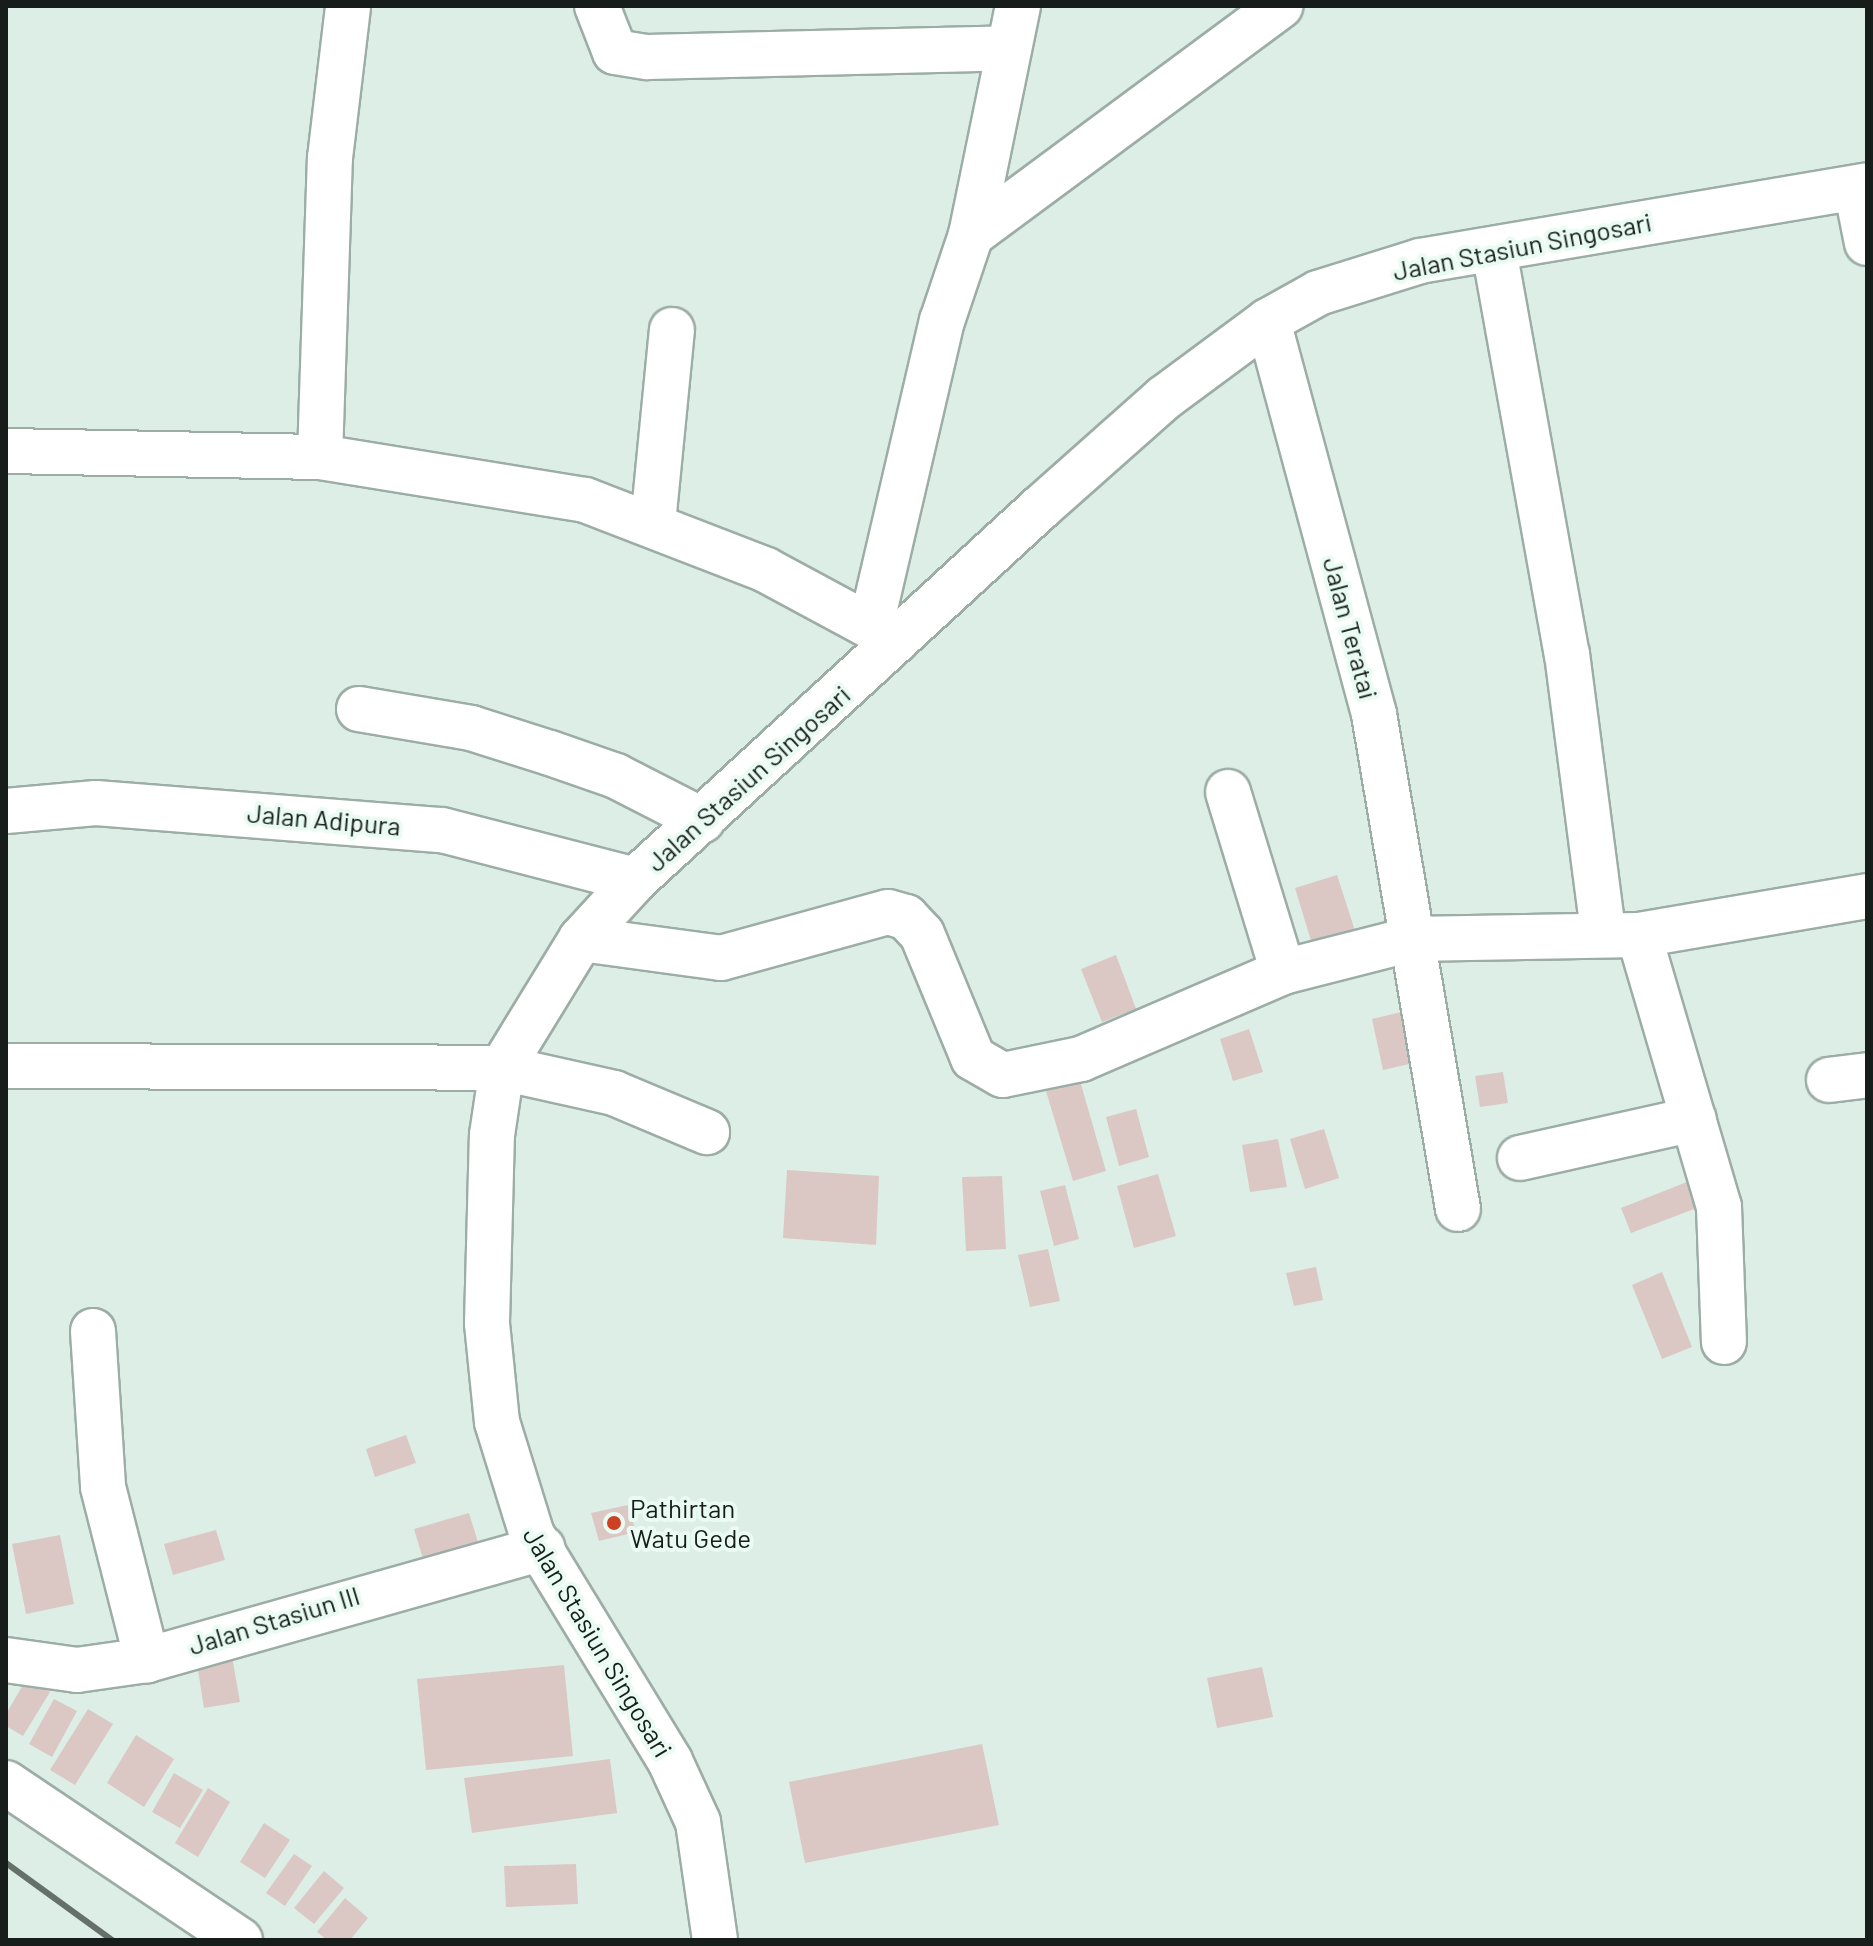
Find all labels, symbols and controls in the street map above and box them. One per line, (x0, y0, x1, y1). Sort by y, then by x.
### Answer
street label: Jalan Stasiun Singosari (1390, 206, 1654, 286)
street label: Jalan Teratai (1317, 554, 1385, 702)
street label: Jalan Stasiun Singosari (640, 678, 856, 878)
street label: Jalan Adipura (246, 797, 402, 841)
place label: Pathirtan Watu Gede (630, 1492, 751, 1554)
marker: Pathirtan Watu Gede (605, 1514, 623, 1532)
street label: Jalan Stasiun Singosari (517, 1521, 679, 1763)
street label: Jalan Stasiun III (185, 1579, 363, 1661)

